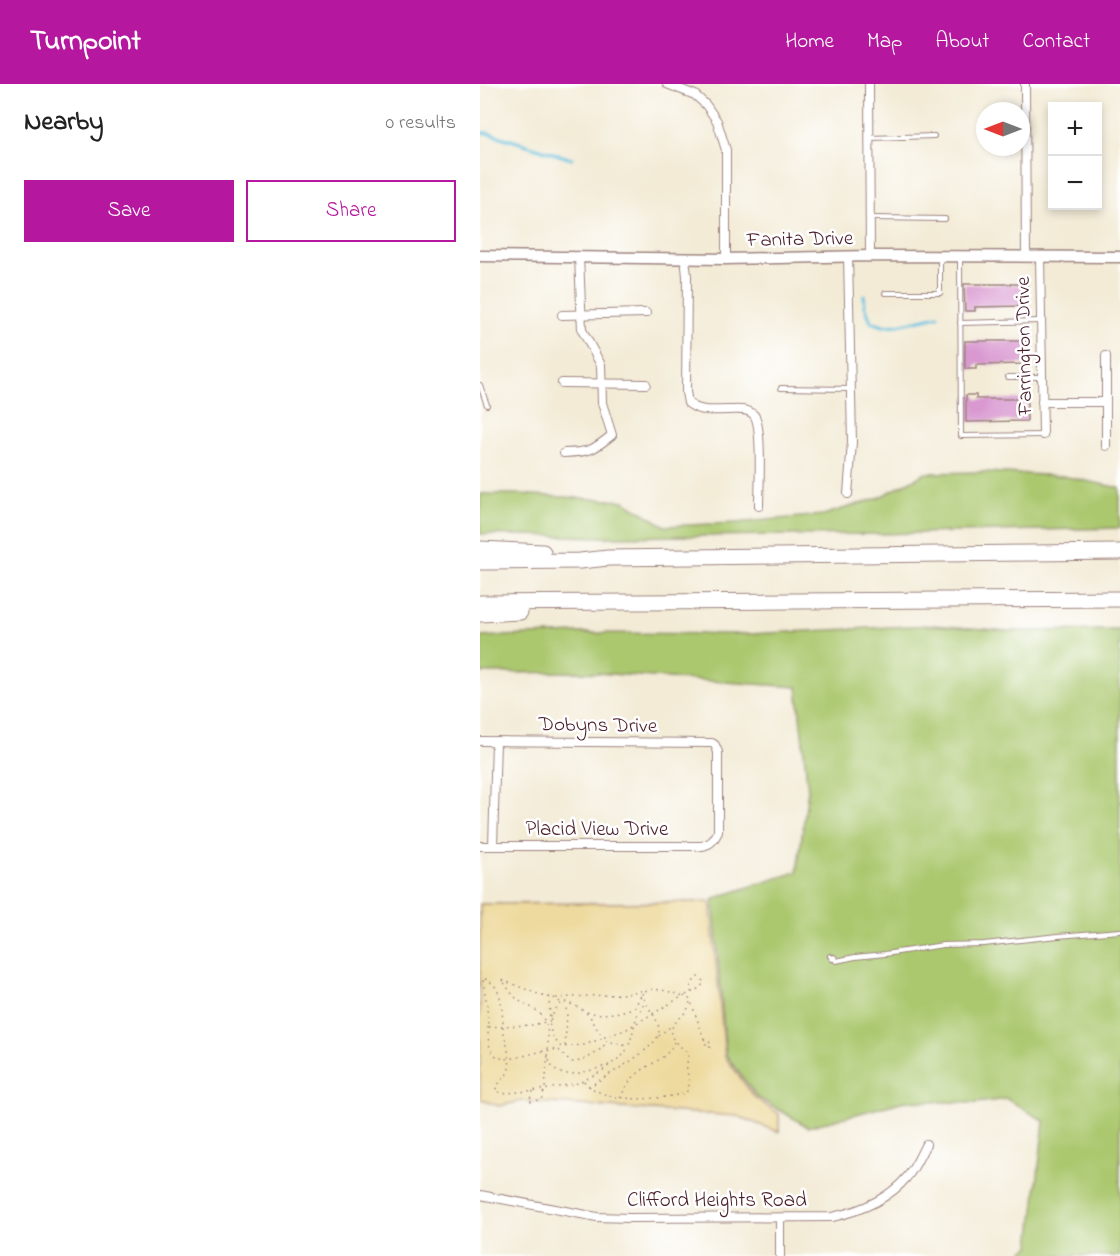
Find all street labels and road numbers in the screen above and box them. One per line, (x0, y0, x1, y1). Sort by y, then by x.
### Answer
street label: Fanita Drive (745, 224, 854, 256)
street label: Farrington Drive (1009, 276, 1043, 417)
street label: Dobyns Drive (537, 710, 658, 744)
street label: Placid View Drive (526, 815, 669, 845)
street label: Clifford Heights Road (627, 1186, 807, 1218)

